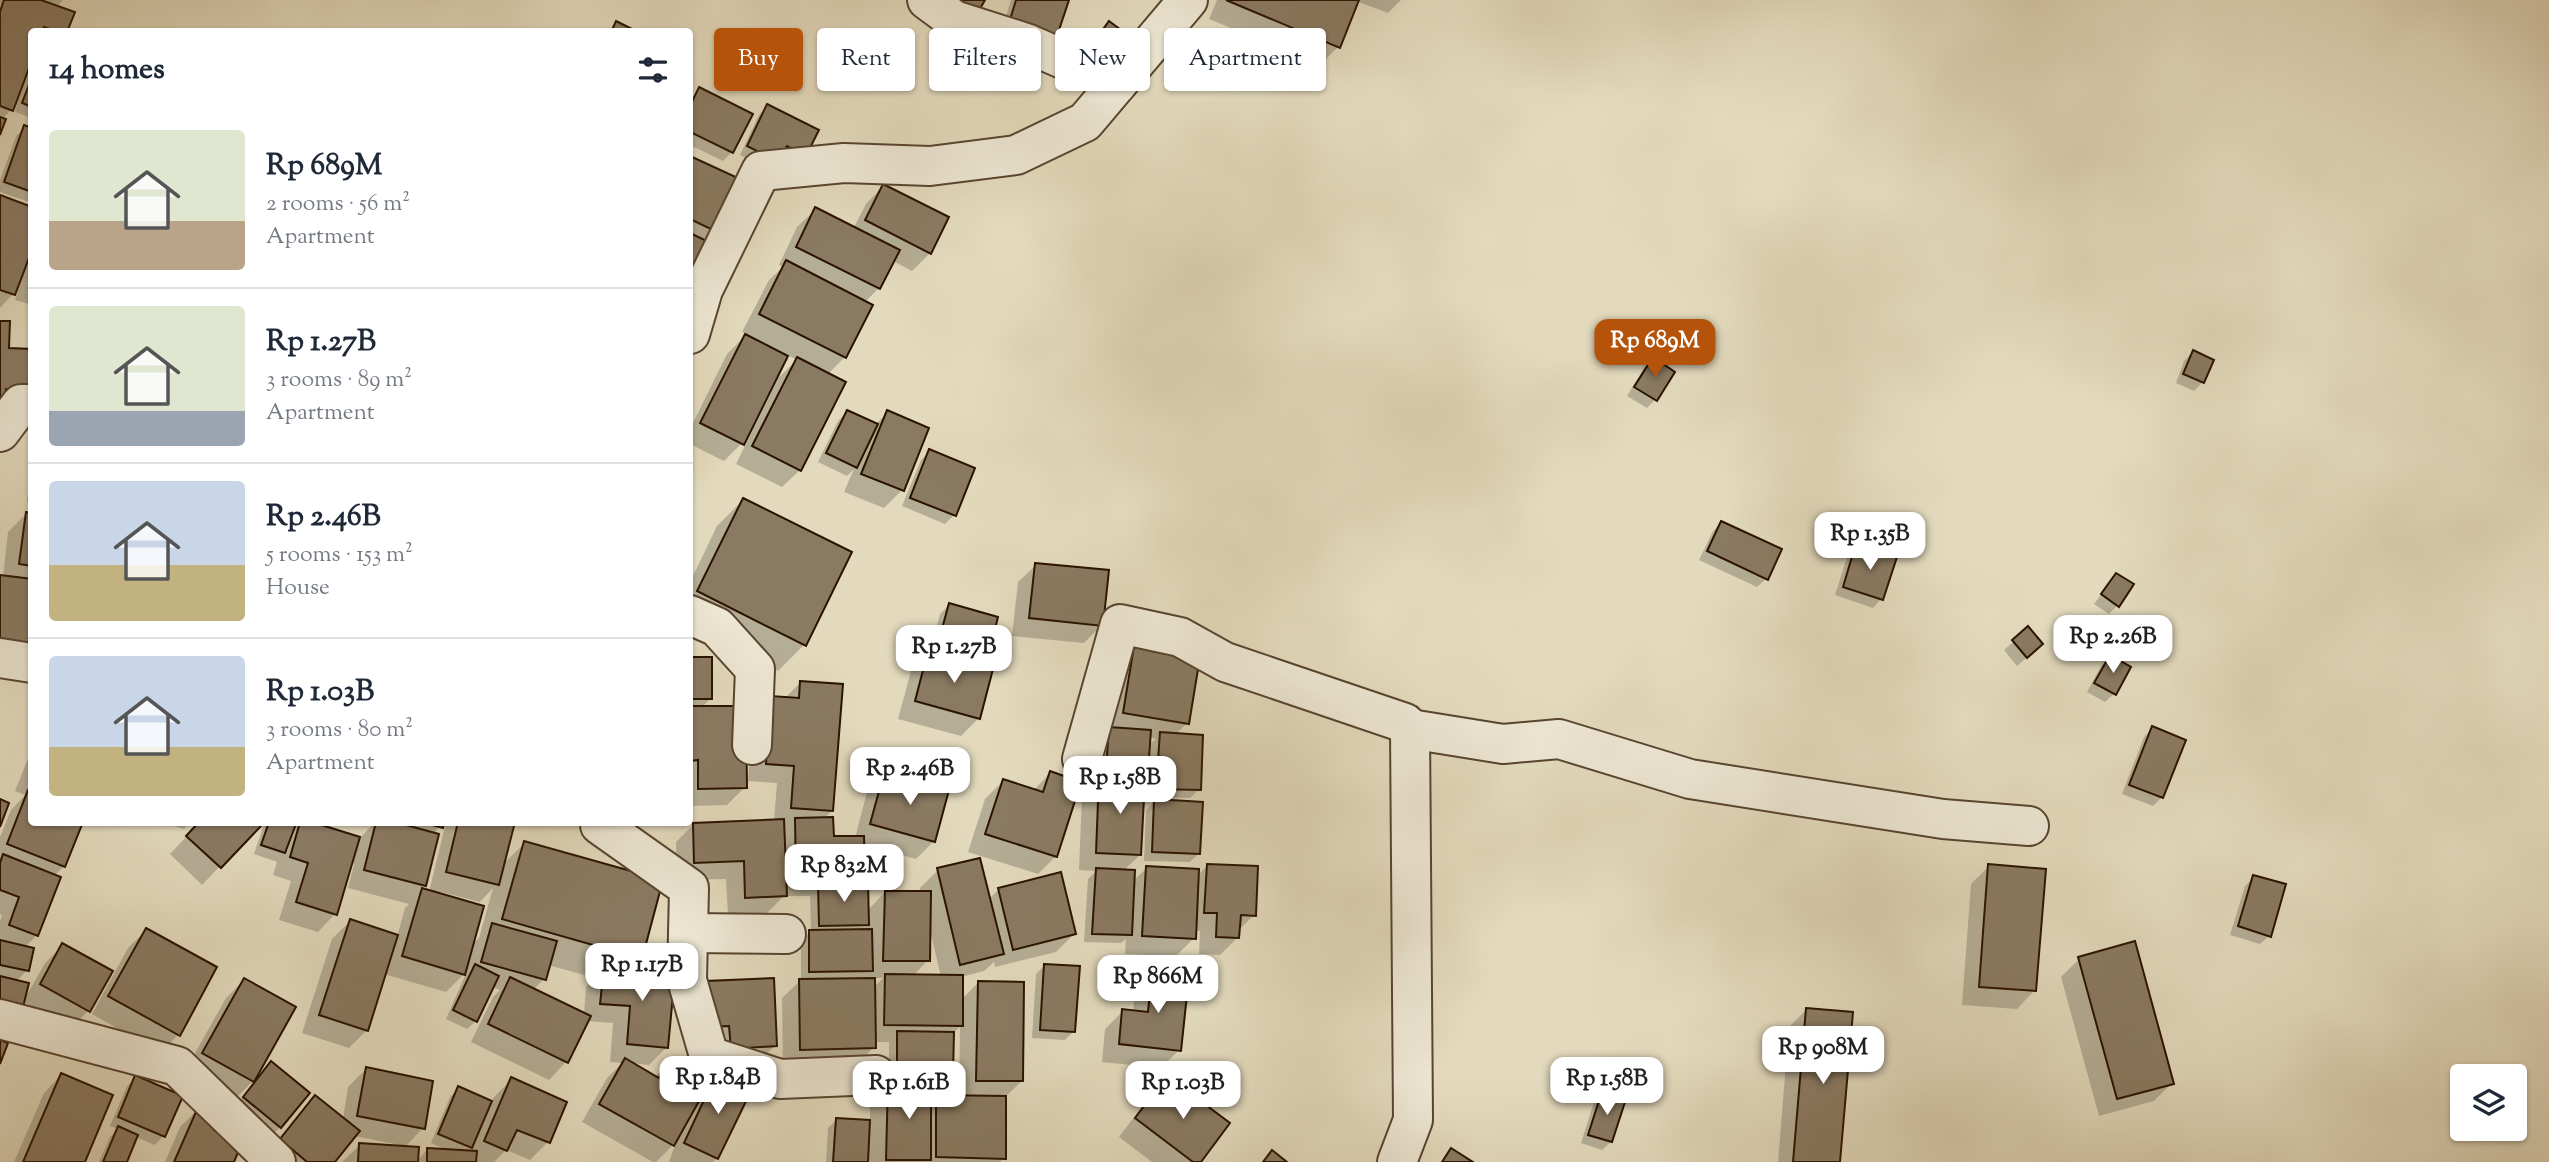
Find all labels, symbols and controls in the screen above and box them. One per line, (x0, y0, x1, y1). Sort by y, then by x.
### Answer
chip: Buy (714, 28, 803, 91)
chip: Rent (817, 28, 915, 91)
chip: Filters (929, 28, 1041, 91)
chip: New (1055, 28, 1150, 91)
chip: Apartment (1164, 28, 1326, 91)
text: 14 homes (49, 49, 165, 92)
icon: filters (634, 51, 672, 89)
text: Rp 689M (266, 145, 382, 188)
icon: home (105, 158, 189, 242)
text: 2 rooms · 56 m² (266, 188, 410, 221)
text: Apartment (266, 221, 375, 254)
pin: Rp 689M (1590, 320, 1720, 379)
text: Rp 1.27B (266, 321, 376, 364)
text: Rp 689M (1610, 325, 1700, 358)
icon: home (105, 334, 189, 418)
text: 3 rooms · 89 m² (266, 364, 412, 397)
text: Apartment (266, 397, 375, 430)
text: Rp 2.46B (266, 496, 381, 539)
icon: home (105, 509, 189, 593)
pin: Rp 1.35B (1798, 512, 1942, 572)
text: Rp 1.35B (1830, 518, 1910, 551)
text: 5 rooms · 153 m² (266, 539, 413, 572)
text: House (266, 572, 330, 605)
pin: Rp 2.26B (2041, 616, 2185, 675)
text: Rp 2.26B (2069, 621, 2157, 654)
pin: Rp 1.27B (882, 626, 1026, 685)
text: Rp 1.27B (912, 631, 996, 664)
text: Rp 1.03B (266, 671, 374, 714)
icon: home (105, 684, 189, 768)
text: 3 rooms · 80 m² (266, 714, 413, 747)
text: Apartment (266, 747, 375, 780)
pin: Rp 2.46B (838, 748, 982, 807)
text: Rp 2.46B (866, 753, 954, 786)
pin: Rp 1.58B (1048, 756, 1192, 816)
text: Rp 1.58B (1079, 762, 1161, 795)
pin: Rp 832M (779, 844, 909, 904)
text: Rp 832M (801, 850, 887, 883)
pin: Rp 1.17B (570, 944, 714, 1003)
text: Rp 1.17B (601, 949, 683, 982)
pin: Rp 866M (1093, 956, 1223, 1015)
text: Rp 866M (1113, 961, 1203, 994)
pin: Rp 908M (1758, 1026, 1888, 1086)
text: Rp 908M (1778, 1032, 1868, 1065)
pin: Rp 1.84B (646, 1056, 790, 1116)
pin: Rp 1.58B (1535, 1058, 1679, 1117)
text: Rp 1.84B (676, 1062, 760, 1095)
pin: Rp 1.61B (837, 1062, 981, 1121)
pin: Rp 1.03B (1111, 1062, 1255, 1121)
text: Rp 1.58B (1566, 1063, 1648, 1096)
map controls (2450, 1064, 2527, 1141)
button: layers (2450, 1064, 2527, 1141)
text: Rp 1.61B (869, 1067, 949, 1100)
text: Rp 1.03B (1142, 1067, 1224, 1100)

